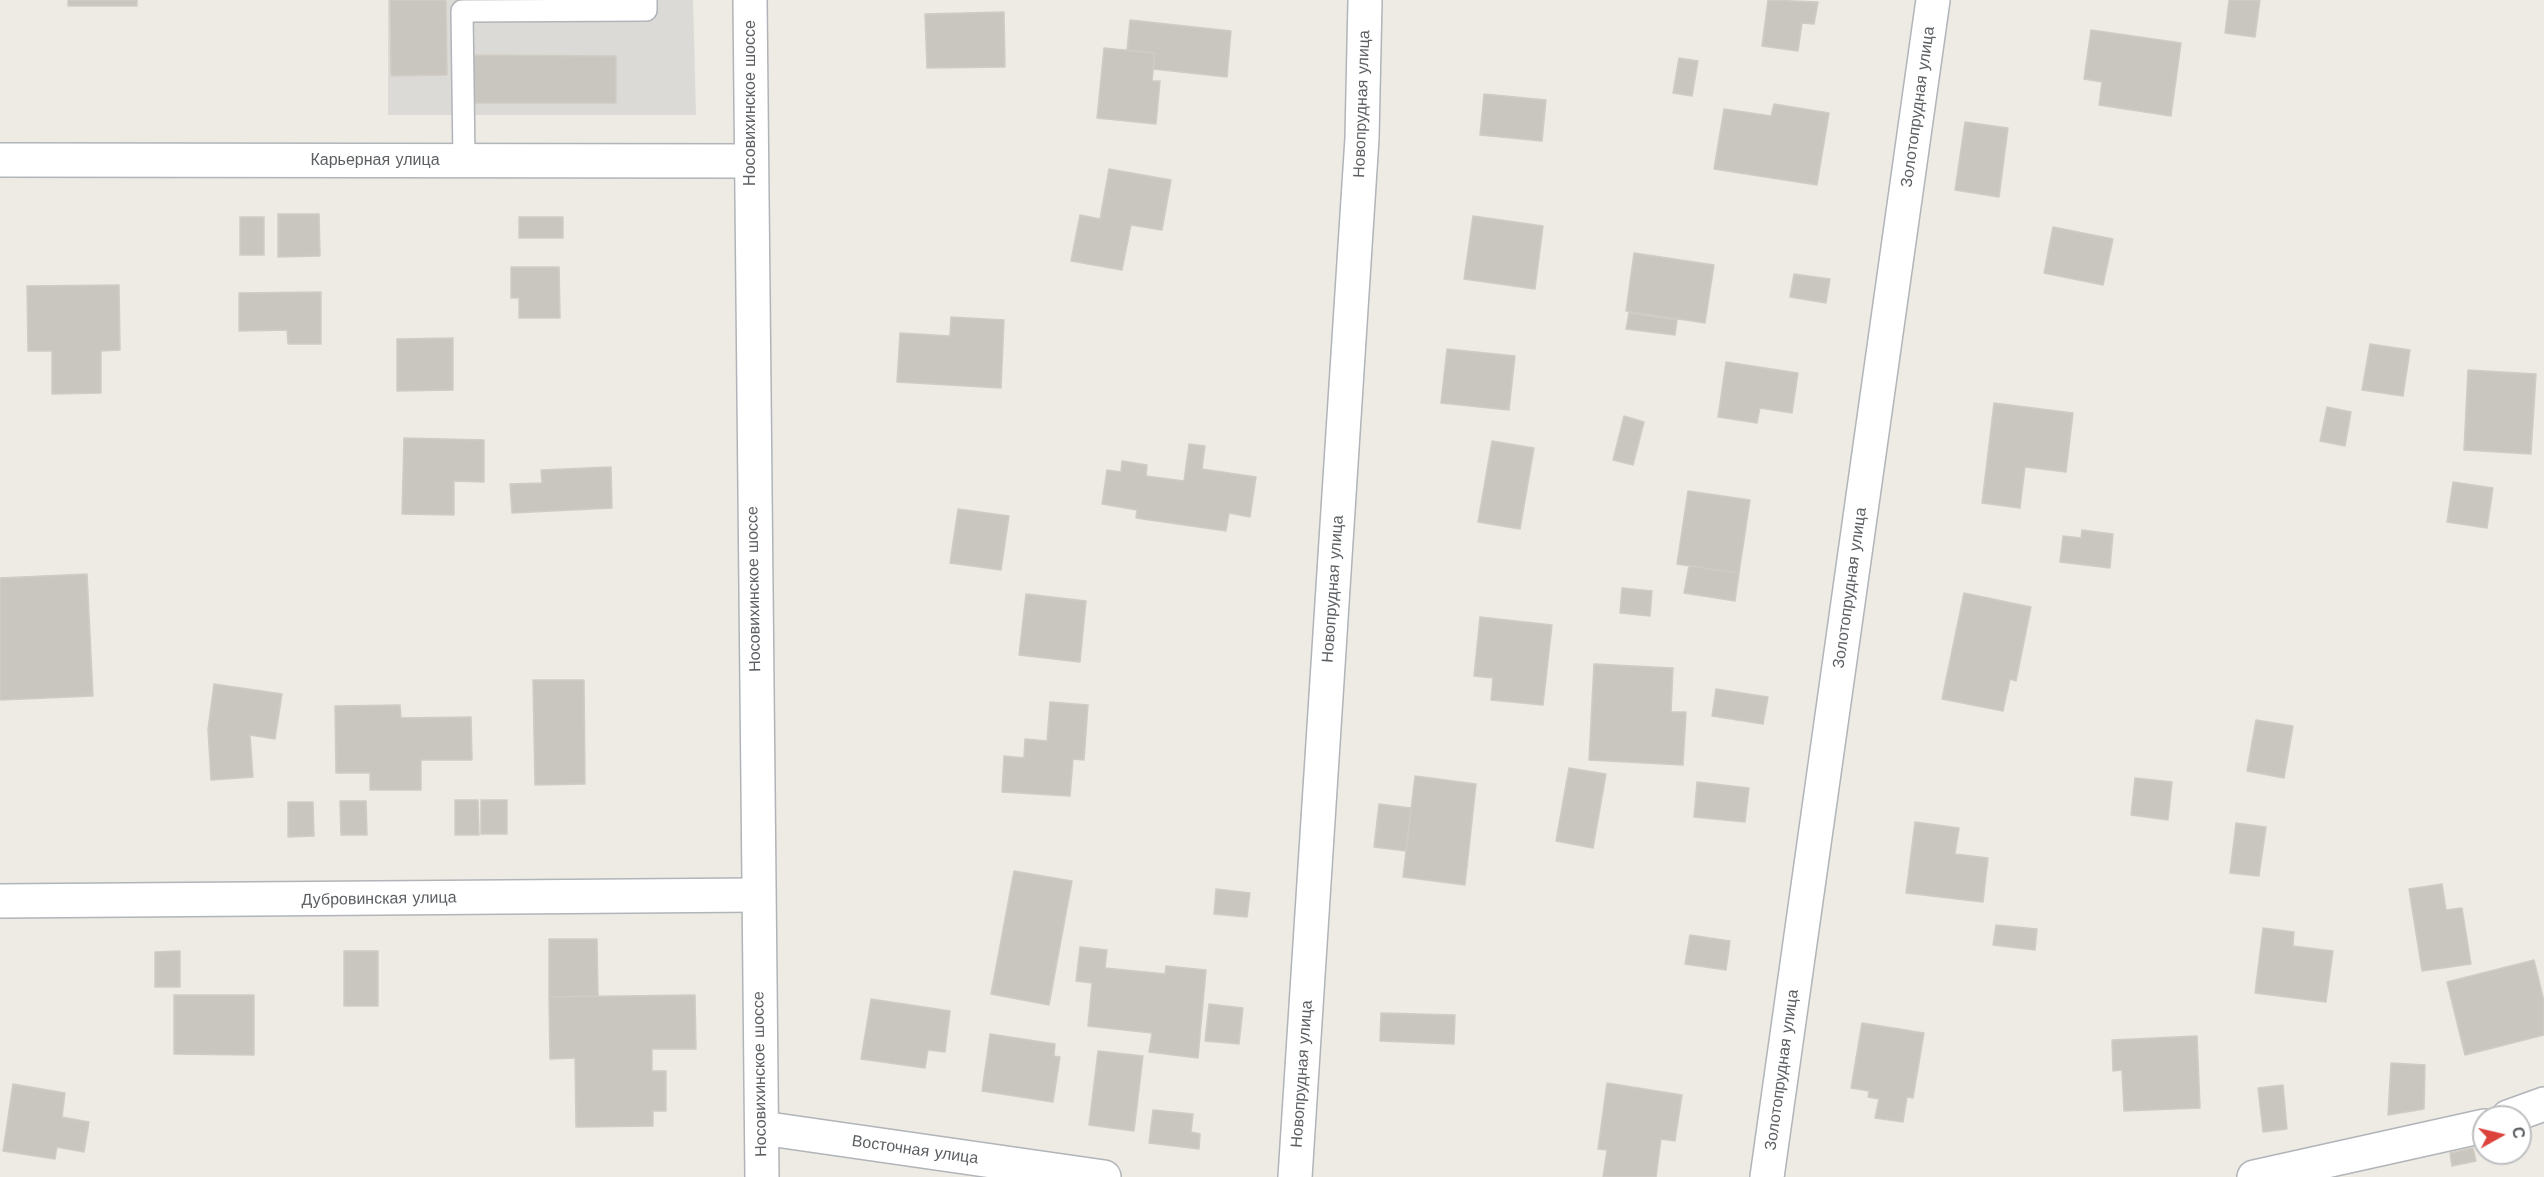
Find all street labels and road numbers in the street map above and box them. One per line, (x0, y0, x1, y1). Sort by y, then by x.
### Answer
street label: Носовихинское шоссе (740, 20, 760, 186)
street label: Золотопрудная улица (1897, 25, 1939, 189)
street label: Новопрудная улица (1350, 30, 1374, 178)
street label: Карьерная улица (310, 150, 440, 170)
street label: Носовихинское шоссе (743, 506, 765, 672)
street label: Золотопрудная улица (1829, 506, 1871, 670)
street label: Новопрудная улица (1318, 515, 1348, 663)
street label: Дубровинская улица (301, 888, 457, 910)
street label: Золотопрудная улица (1761, 988, 1803, 1152)
street label: Носовихинское шоссе (749, 991, 771, 1157)
street label: Новопрудная улица (1287, 1000, 1317, 1148)
street label: Восточная улица (851, 1132, 979, 1168)

